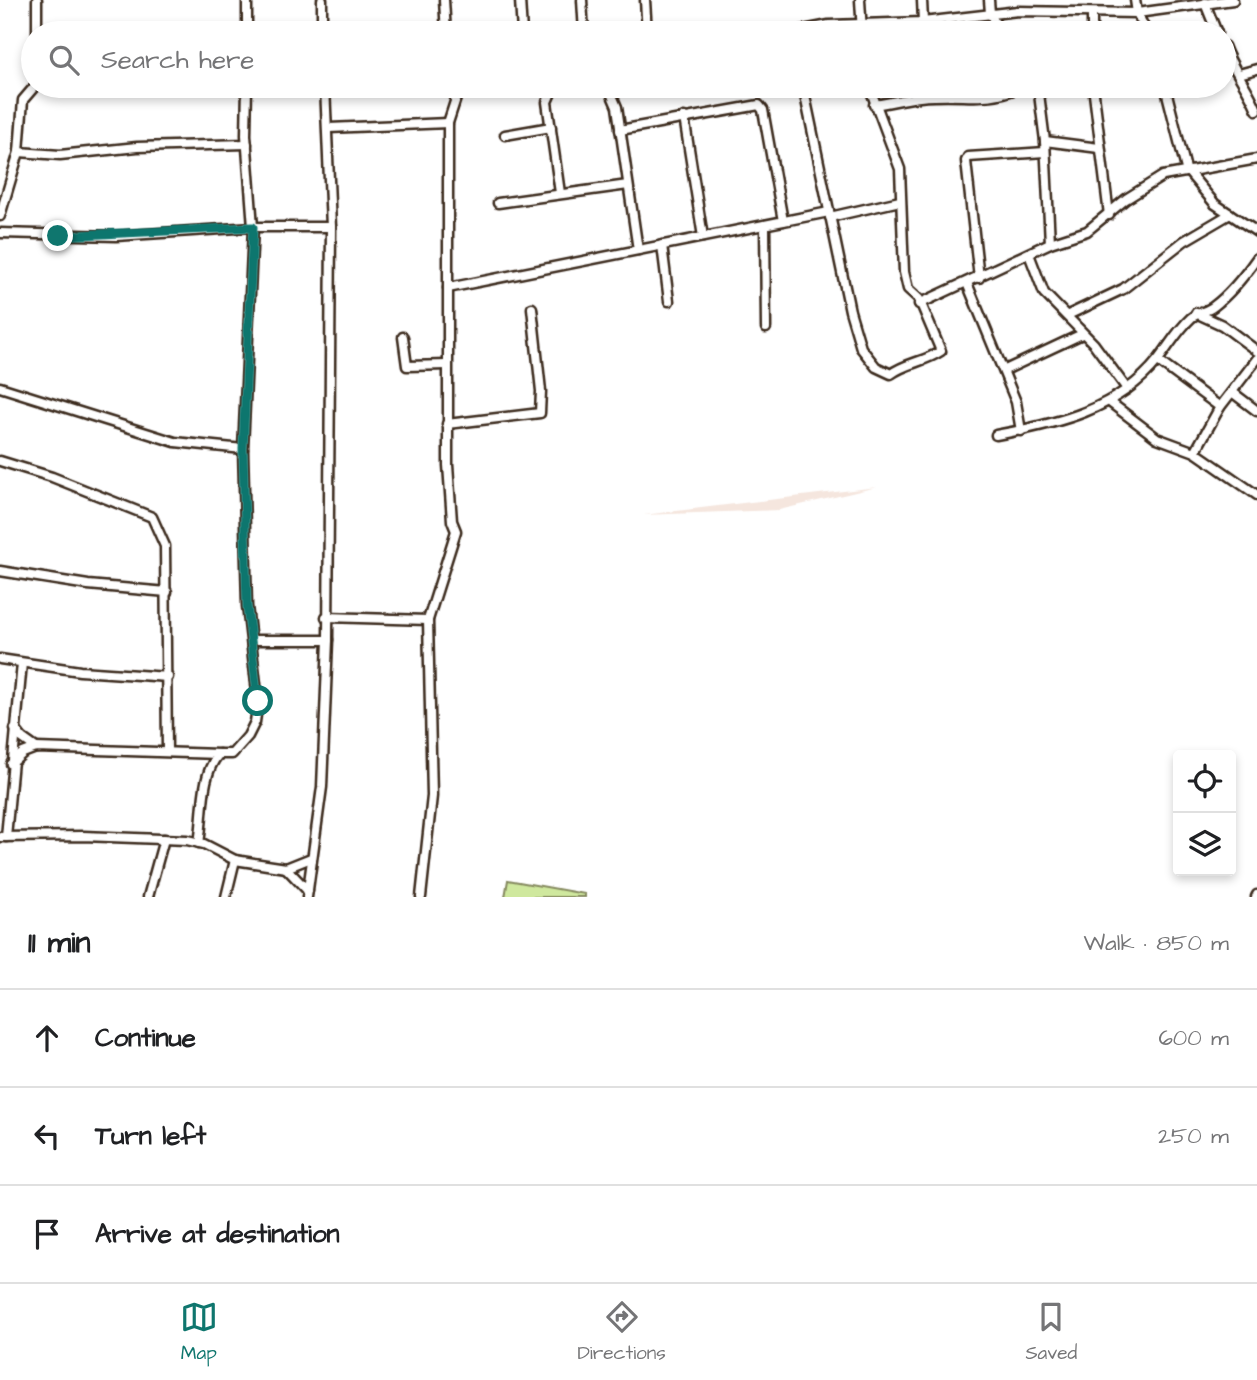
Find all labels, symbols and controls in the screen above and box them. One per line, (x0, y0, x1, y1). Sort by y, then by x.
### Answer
search box (21, 21, 1236, 98)
icon: search (45, 41, 83, 79)
text: Search here (101, 42, 254, 78)
route end (42, 220, 73, 251)
route start (242, 685, 273, 716)
map controls (1173, 750, 1236, 876)
button: locate (1173, 750, 1236, 813)
button: layers (1173, 813, 1236, 876)
text: 11 min (28, 922, 91, 964)
text: Walk · 850 m (1083, 927, 1229, 959)
icon: ahead (28, 1019, 66, 1057)
text: Continue (95, 1020, 196, 1056)
text: 600 m (1158, 1022, 1229, 1054)
icon: left (28, 1117, 66, 1155)
text: Turn left (95, 1118, 206, 1154)
text: 250 m (1158, 1120, 1229, 1152)
icon: arrive (28, 1215, 66, 1253)
text: Arrive at destination (95, 1216, 340, 1252)
tab: Map (180, 1298, 218, 1367)
tab: Directions (577, 1298, 666, 1367)
tab: Saved (1025, 1298, 1077, 1367)

